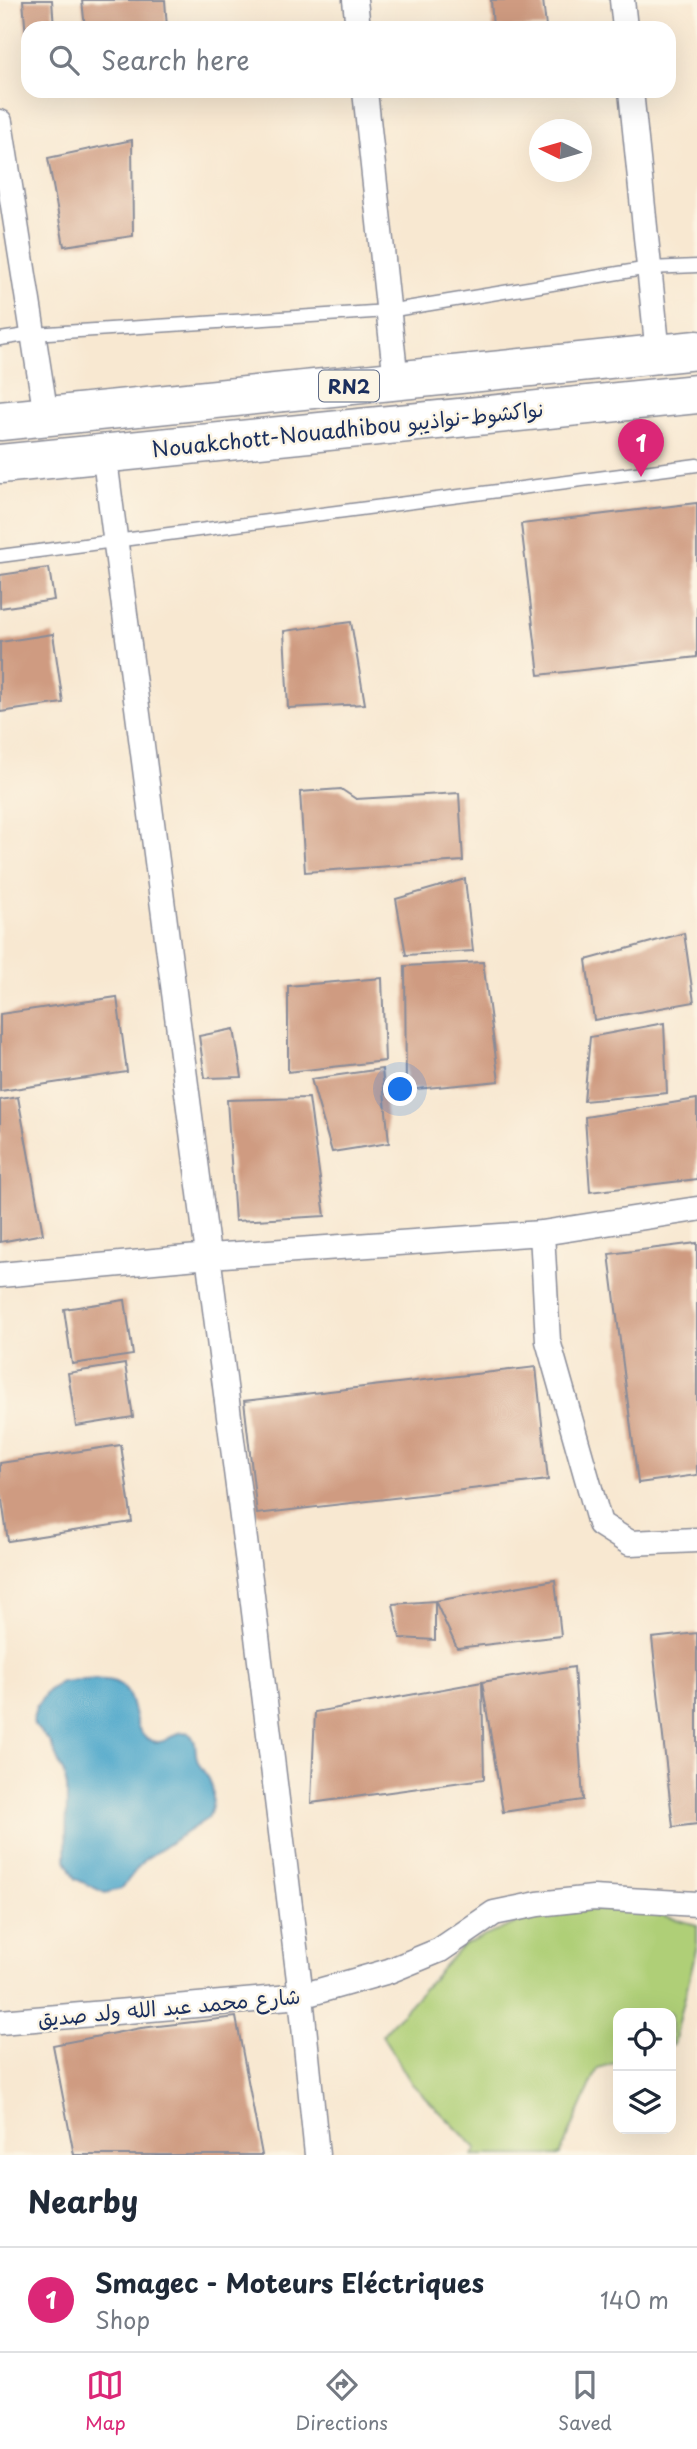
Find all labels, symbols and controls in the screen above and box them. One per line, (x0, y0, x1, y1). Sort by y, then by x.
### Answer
search box (21, 21, 676, 98)
text: Search here (101, 40, 250, 79)
icon: search (45, 41, 83, 79)
north arrow (529, 119, 592, 182)
road number: RN2 (319, 370, 379, 402)
street label: Nouakchott-Nouadhibou نواكشوط-نواذيبو (150, 391, 546, 465)
pin: 1 (618, 419, 664, 477)
your location (383, 1072, 417, 1106)
street label: شارع محمد عبد الله ولد صديق (36, 1979, 302, 2034)
map controls (613, 2008, 676, 2134)
button: locate (613, 2008, 676, 2071)
button: layers (613, 2071, 676, 2134)
text: Nearby (28, 2178, 138, 2223)
text: Smagec - Moteurs Eléctriques (95, 2263, 484, 2302)
text: 1 (46, 2282, 57, 2317)
text: 140 m (600, 2282, 669, 2317)
text: Shop (95, 2302, 150, 2337)
tab: Map (85, 2366, 126, 2436)
tab: Directions (296, 2366, 388, 2436)
tab: Saved (558, 2366, 612, 2436)

